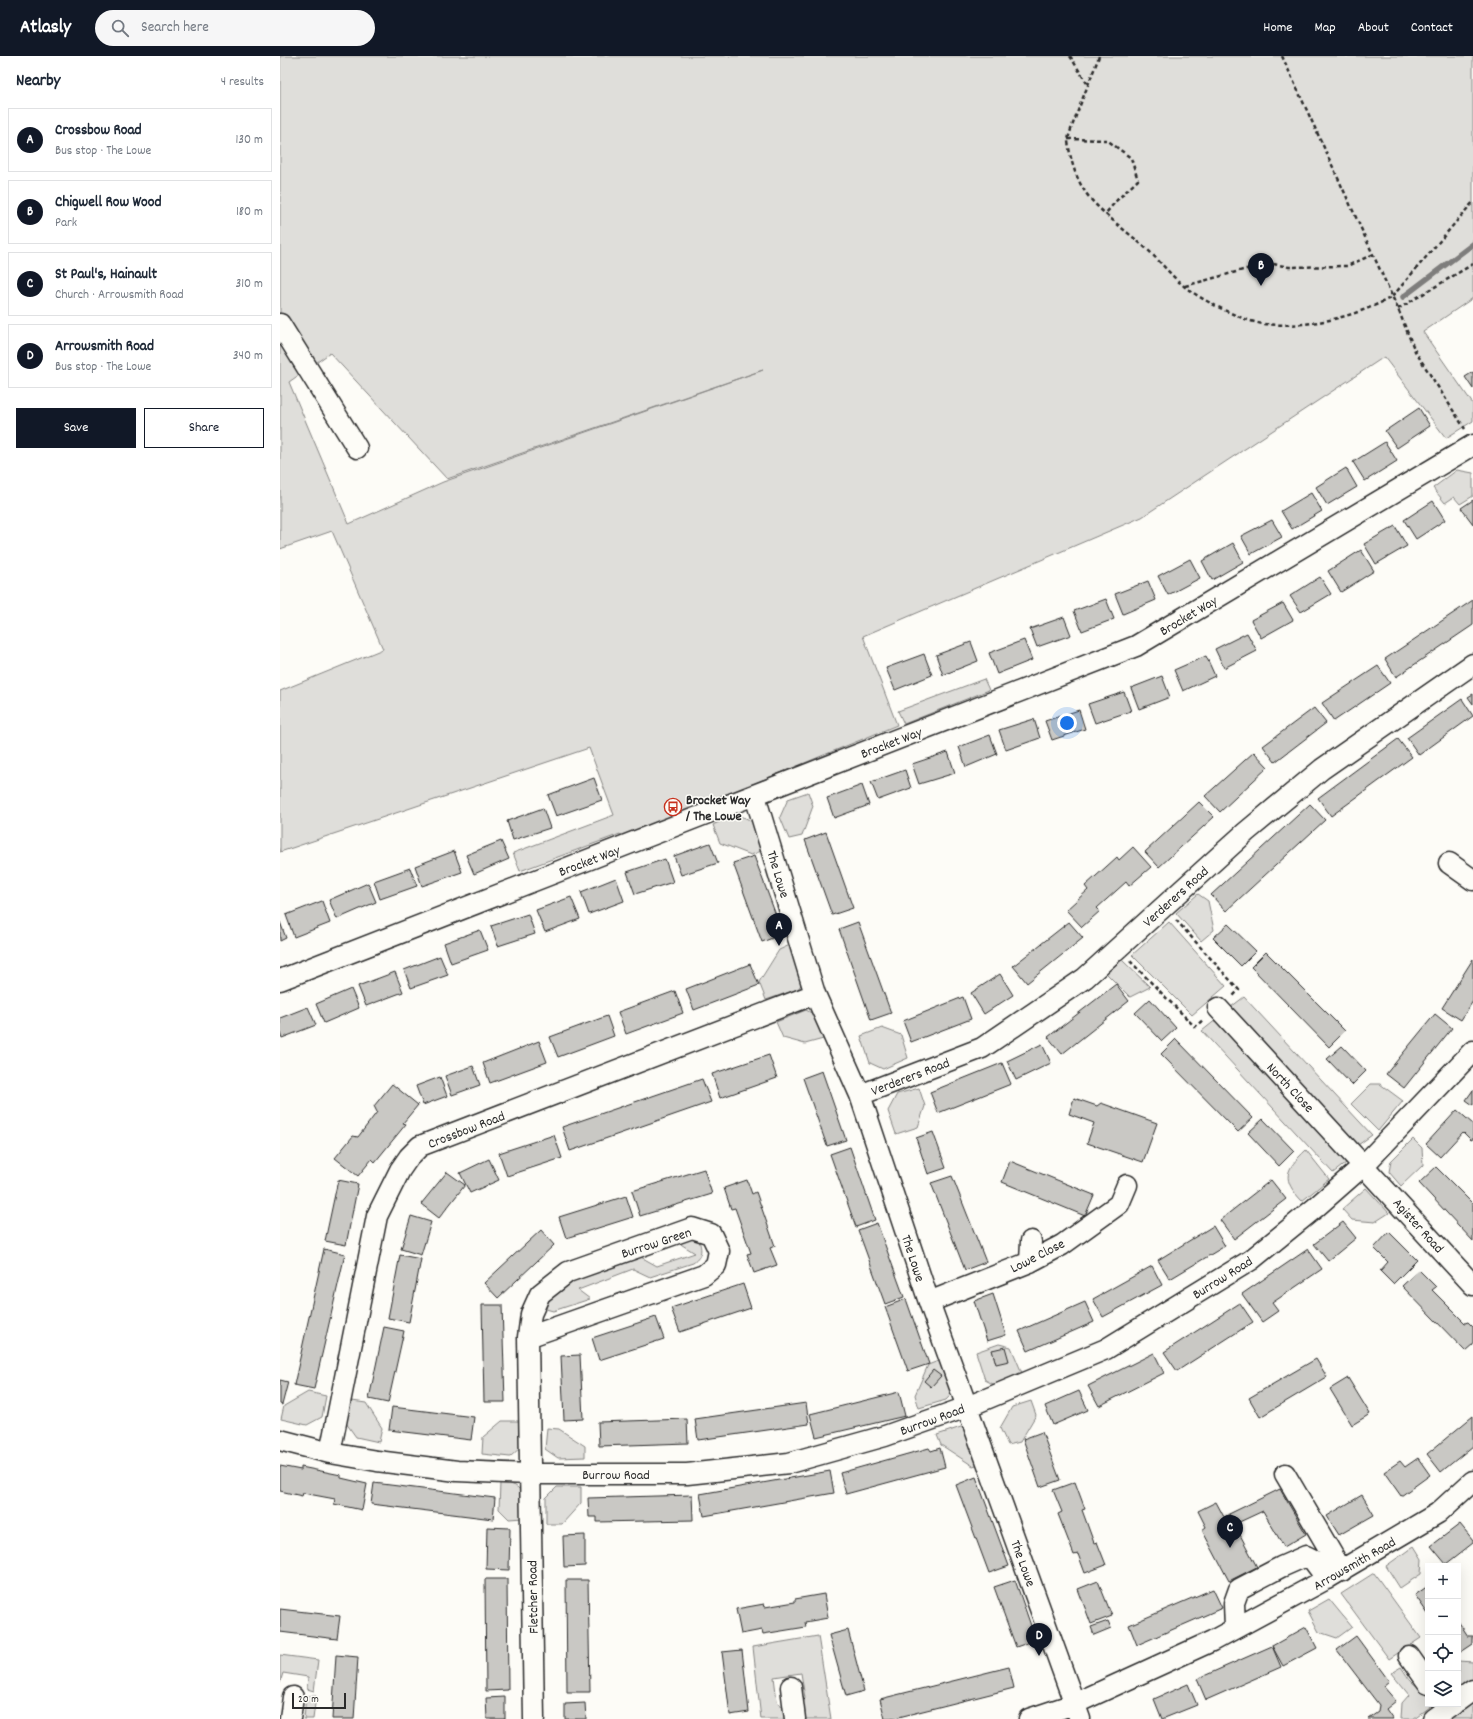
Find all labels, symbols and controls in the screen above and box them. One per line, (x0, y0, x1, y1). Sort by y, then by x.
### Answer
search box (95, 10, 375, 46)
text: Atlasly (20, 15, 71, 42)
icon: search (109, 17, 131, 39)
text: Search here (141, 17, 209, 39)
text: Home (1263, 18, 1292, 38)
text: Map (1314, 18, 1336, 38)
text: About (1358, 18, 1389, 38)
text: Contact (1411, 18, 1453, 38)
text: Nearby (16, 70, 60, 94)
text: 4 results (221, 73, 264, 92)
text: Crossbow Road (55, 120, 142, 142)
text: A (26, 131, 34, 150)
text: 130 m (235, 131, 263, 150)
text: Bus stop · The Lowe (55, 142, 151, 161)
text: Chigwell Row Wood (55, 192, 162, 214)
text: B (27, 203, 33, 222)
text: 180 m (236, 203, 263, 222)
text: Park (55, 214, 77, 233)
pin: B (1248, 253, 1274, 286)
text: St Paul's, Hainault (55, 264, 157, 286)
text: C (27, 275, 33, 294)
text: 310 m (235, 275, 263, 294)
text: Church · Arrowsmith Road (55, 286, 184, 305)
text: Arrowsmith Road (55, 336, 154, 358)
text: D (27, 347, 33, 366)
text: 340 m (233, 347, 263, 366)
text: Bus stop · The Lowe (55, 358, 151, 377)
button: Save (16, 408, 136, 448)
button: Share (144, 408, 264, 448)
street label: Brocket Way (1156, 591, 1222, 642)
your location (1057, 713, 1077, 733)
street label: Brocket Way (858, 723, 926, 765)
place label: Brocket Way / The Lowe (685, 791, 752, 827)
bus stop icon: Brocket Way / The Lowe (663, 797, 683, 817)
street label: Brocket Way (556, 841, 624, 883)
street label: The Lowe (760, 848, 794, 901)
street label: Verderers Road (1139, 862, 1214, 933)
pin: A (766, 913, 792, 946)
street label: Verderers Road (869, 1054, 953, 1102)
street label: North Close (1261, 1059, 1318, 1118)
street label: Crossbow Road (425, 1107, 508, 1155)
street label: Agister Road (1387, 1194, 1448, 1258)
street label: Burrow Green (619, 1223, 694, 1265)
street label: The Lowe (895, 1232, 929, 1285)
street label: Lowe Close (1007, 1235, 1069, 1279)
street label: Burrow Road (1189, 1252, 1257, 1305)
street label: Burrow Road (897, 1400, 968, 1442)
street label: Burrow Road (582, 1466, 650, 1486)
pin: C (1217, 1515, 1243, 1548)
street label: Arrowsmith Road (1310, 1533, 1400, 1596)
street label: The Lowe (1004, 1537, 1040, 1590)
street label: Fletcher Road (523, 1560, 545, 1634)
map controls (1425, 1563, 1461, 1707)
button: + (1425, 1563, 1461, 1599)
button: − (1425, 1599, 1461, 1635)
pin: D (1026, 1623, 1052, 1656)
button: locate (1425, 1635, 1461, 1671)
button: layers (1425, 1671, 1461, 1707)
scale bar (292, 1691, 346, 1710)
text: 20 m (298, 1692, 319, 1708)

